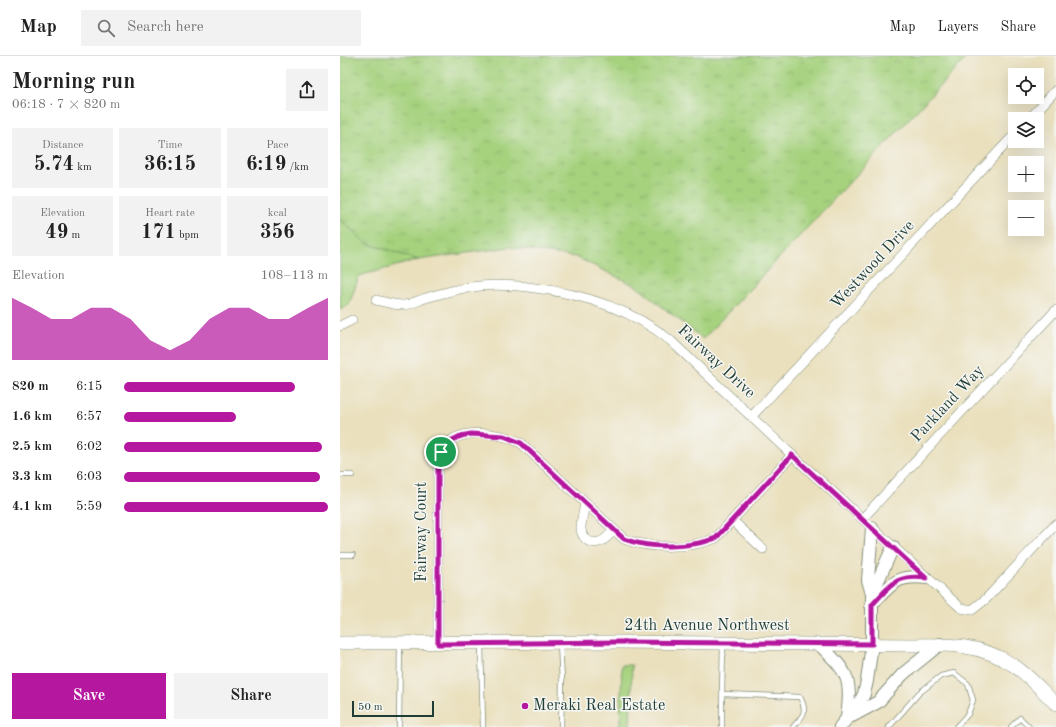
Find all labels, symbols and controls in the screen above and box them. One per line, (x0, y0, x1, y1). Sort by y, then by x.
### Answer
search box (81, 10, 361, 46)
icon: search (95, 17, 117, 39)
text: Map (20, 18, 57, 37)
text: Search here (127, 20, 204, 35)
text: Map (890, 20, 916, 34)
text: Layers (938, 20, 979, 34)
text: Share (1001, 20, 1036, 34)
map controls (1008, 68, 1044, 236)
button: locate (1008, 68, 1044, 104)
button: share (286, 69, 328, 111)
text: Morning run (12, 71, 135, 93)
text: 06:18 · 7 × 820 m (12, 98, 120, 111)
button: layers (1008, 112, 1044, 148)
text: Distance (42, 140, 83, 151)
text: Time (158, 140, 182, 151)
text: Pace (266, 140, 288, 151)
text: 5.74 (34, 155, 74, 175)
text: 36:15 (144, 155, 196, 175)
text: 6:19 (246, 155, 286, 175)
button: + (1008, 156, 1044, 192)
text: km (74, 162, 92, 173)
text: /km (286, 162, 309, 173)
button: − (1008, 200, 1044, 236)
text: Elevation (40, 208, 85, 219)
text: Heart rate (145, 208, 195, 219)
text: kcal (268, 208, 287, 219)
street label: Westwood Drive (828, 218, 918, 312)
text: 49 (45, 223, 68, 243)
text: 171 (141, 223, 176, 243)
text: 356 (260, 223, 295, 243)
text: m (68, 230, 80, 241)
text: bpm (176, 230, 199, 241)
text: Elevation (12, 269, 65, 282)
text: 108–113 m (261, 269, 328, 282)
street label: Fairway Drive (674, 322, 758, 402)
street label: Parkland Way (909, 362, 988, 446)
text: 820 m (12, 380, 49, 393)
text: 6:15 (76, 380, 102, 393)
text: 1.6 km (12, 410, 52, 423)
text: 6:57 (76, 410, 102, 423)
pin (424, 435, 458, 469)
text: 2.5 km (12, 440, 52, 453)
text: 6:02 (76, 440, 102, 453)
icon: arrive (430, 441, 452, 463)
text: 3.3 km (12, 470, 52, 483)
text: 6:03 (76, 470, 102, 483)
street label: Fairway Court (414, 481, 430, 582)
text: 4.1 km (12, 500, 52, 513)
text: 5:59 (76, 500, 102, 513)
street label: 24th Avenue Northwest (624, 618, 790, 634)
button: Save (12, 673, 166, 719)
button: Share (174, 673, 328, 719)
place label: Meraki Real Estate (533, 698, 665, 714)
scale bar (352, 699, 434, 718)
marker: Meraki Real Estate (520, 701, 530, 711)
text: 50 m (358, 702, 383, 713)

